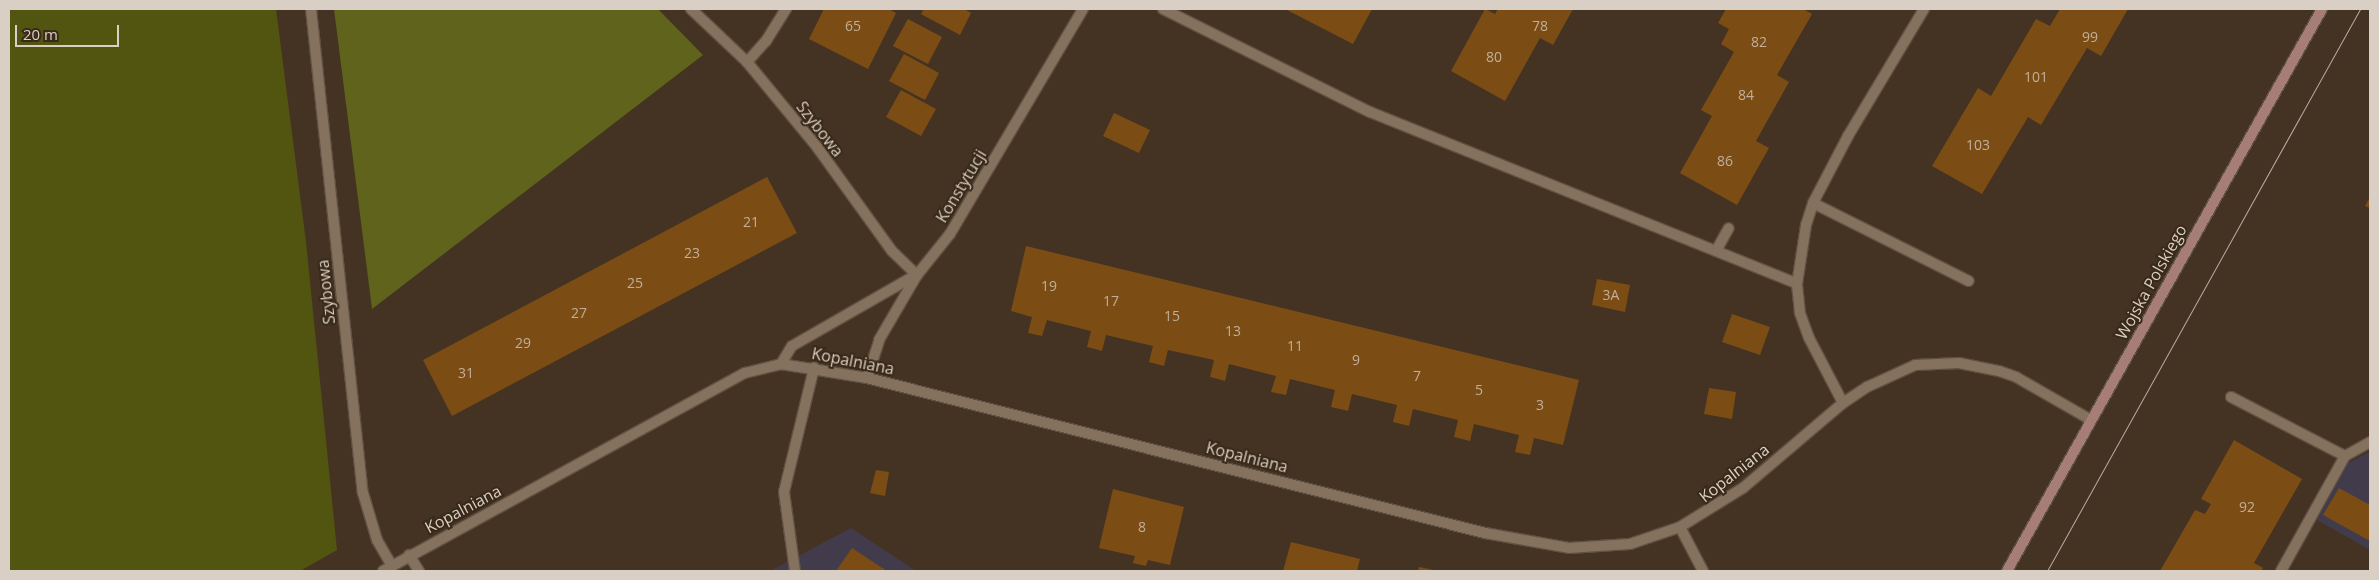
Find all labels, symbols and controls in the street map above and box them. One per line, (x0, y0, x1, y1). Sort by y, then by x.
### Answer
scale bar (18, 15, 121, 47)
house number: 65 (845, 18, 861, 34)
house number: 78 (1532, 18, 1548, 34)
text: 20 m (23, 24, 58, 44)
house number: 99 (2082, 29, 2098, 45)
house number: 82 (1751, 34, 1767, 50)
house number: 80 (1486, 49, 1502, 65)
house number: 101 (2024, 69, 2048, 85)
house number: 84 (1738, 87, 1754, 103)
street label: Szybowa (792, 97, 848, 161)
house number: 103 (1966, 137, 1990, 153)
street label: Konstytucji (932, 146, 990, 226)
house number: 86 (1717, 153, 1733, 169)
house number: 21 (743, 214, 759, 230)
street label: Wojska Polskiego (2112, 221, 2190, 343)
house number: 23 (684, 245, 700, 261)
street label: Szybowa (313, 259, 339, 325)
house number: 25 (627, 275, 643, 291)
house number: 19 (1041, 278, 1057, 294)
house number: 3A (1603, 287, 1619, 303)
house number: 17 (1103, 293, 1119, 309)
house number: 27 (571, 305, 587, 321)
house number: 15 (1164, 308, 1180, 324)
house number: 13 (1225, 323, 1241, 339)
house number: 29 (515, 335, 531, 351)
house number: 11 (1287, 338, 1303, 354)
street label: Kopalniana (810, 344, 896, 378)
house number: 9 (1352, 352, 1360, 368)
house number: 31 (458, 365, 474, 381)
house number: 7 (1413, 368, 1421, 384)
house number: 5 (1475, 382, 1483, 398)
house number: 3 (1536, 397, 1544, 413)
street label: Kopalniana (1204, 438, 1290, 476)
street label: Kopalniana (1695, 440, 1773, 506)
street label: Kopalniana (422, 481, 504, 537)
house number: 92 (2239, 499, 2255, 515)
house number: 8 (1138, 519, 1146, 535)

